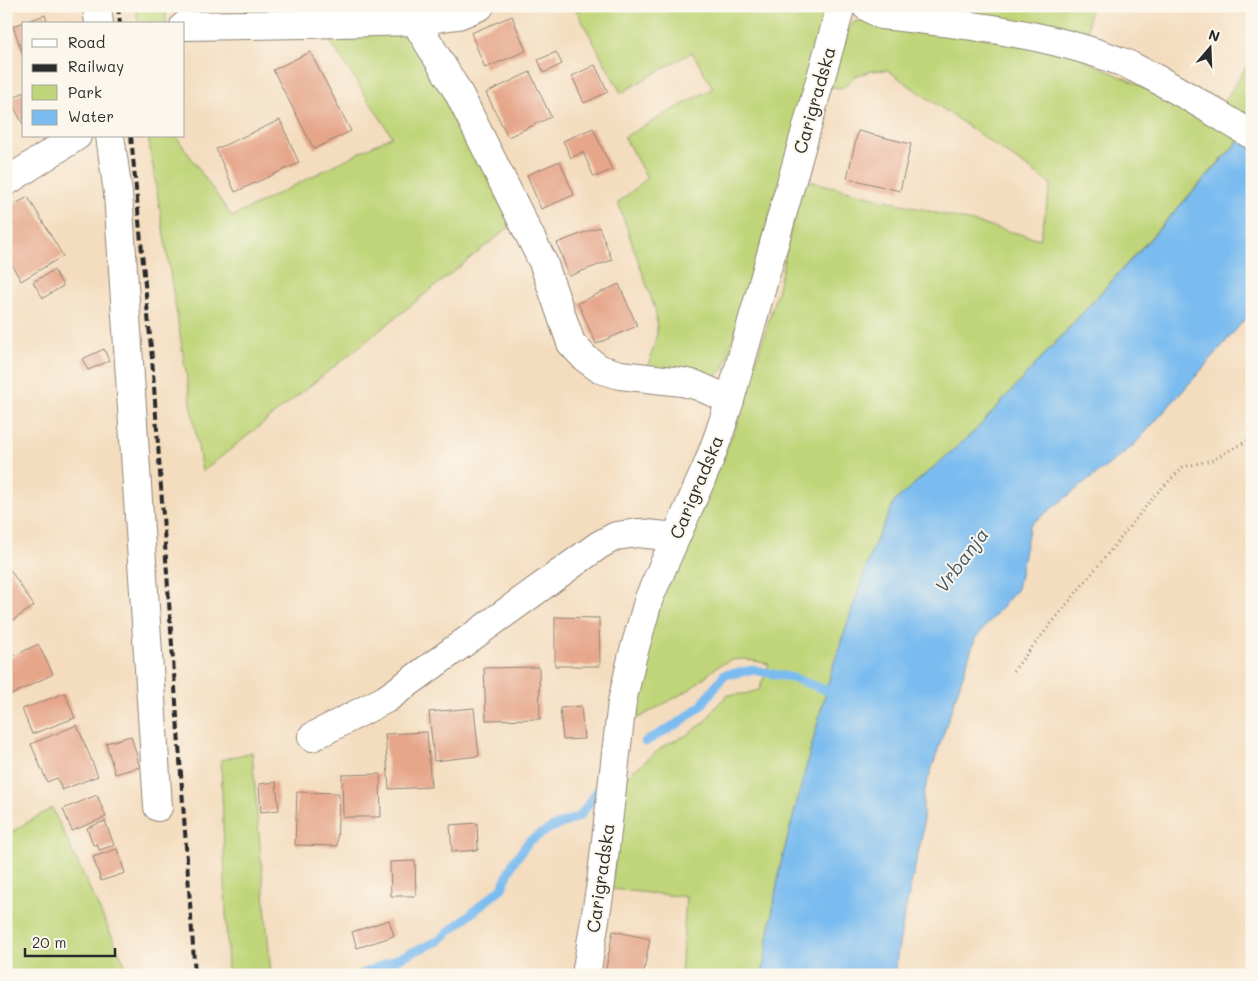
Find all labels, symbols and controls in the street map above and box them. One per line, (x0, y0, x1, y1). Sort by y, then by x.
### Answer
legend (22, 22, 185, 138)
north arrow (1186, 22, 1236, 72)
text: N (1206, 25, 1223, 46)
text: Road (68, 32, 105, 52)
street label: Carigradska (787, 44, 841, 156)
text: Railway (68, 56, 124, 76)
text: Park (68, 82, 102, 102)
text: Water (68, 106, 114, 126)
street label: Carigradska (663, 432, 729, 542)
water label: Vrbanja (928, 523, 994, 597)
street label: Carigradska (580, 822, 620, 934)
scale bar (25, 926, 115, 958)
text: 20 m (32, 932, 66, 952)

